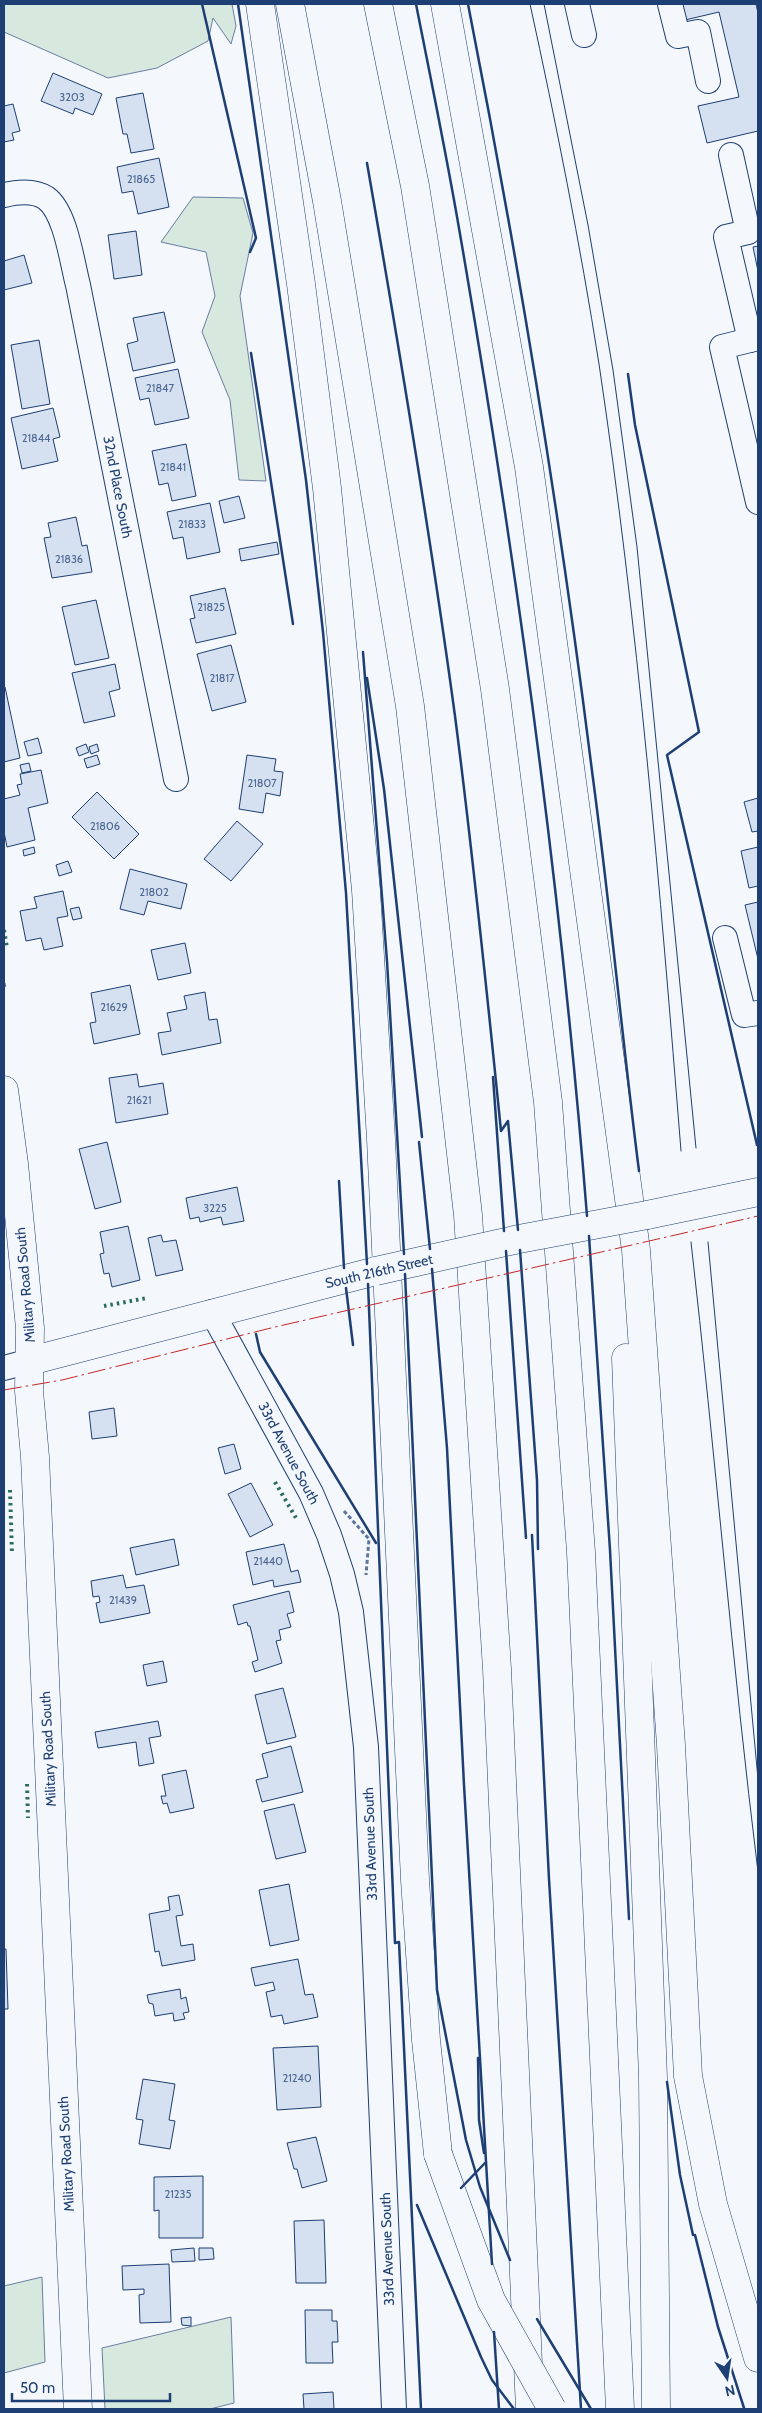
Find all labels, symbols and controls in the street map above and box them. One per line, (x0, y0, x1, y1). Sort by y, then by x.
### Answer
house number: 3203 (59, 90, 85, 104)
house number: 21865 (127, 172, 155, 186)
house number: 21847 (146, 381, 174, 395)
house number: 21844 (22, 431, 51, 445)
street label: 32nd Place South (99, 434, 137, 540)
house number: 21841 (160, 460, 186, 474)
house number: 21833 (178, 517, 206, 531)
house number: 21836 (55, 552, 83, 566)
house number: 21825 (197, 600, 225, 614)
house number: 21817 (209, 671, 235, 685)
house number: 21807 (247, 776, 277, 790)
house number: 21806 (90, 819, 120, 833)
house number: 21802 (139, 885, 169, 899)
house number: 21629 (100, 1000, 128, 1014)
house number: 21621 (127, 1093, 151, 1107)
house number: 3225 (203, 1201, 227, 1215)
street label: Military Road South (11, 1227, 39, 1343)
street label: South 216th Street (323, 1250, 435, 1292)
street label: 33rd Avenue South (254, 1399, 324, 1507)
house number: 21440 (253, 1554, 283, 1568)
house number: 21439 (109, 1593, 137, 1607)
street label: Military Road South (36, 1691, 60, 1807)
street label: 33rd Avenue South (359, 1787, 381, 1901)
house number: 21240 (282, 2071, 312, 2085)
street label: Military Road South (54, 2096, 78, 2212)
house number: 21235 (164, 2187, 192, 2201)
street label: 33rd Avenue South (376, 2192, 398, 2306)
north arrow (702, 2353, 752, 2403)
scale bar (12, 2370, 170, 2402)
text: 50 m (20, 2379, 55, 2397)
text: N (723, 2381, 737, 2401)

